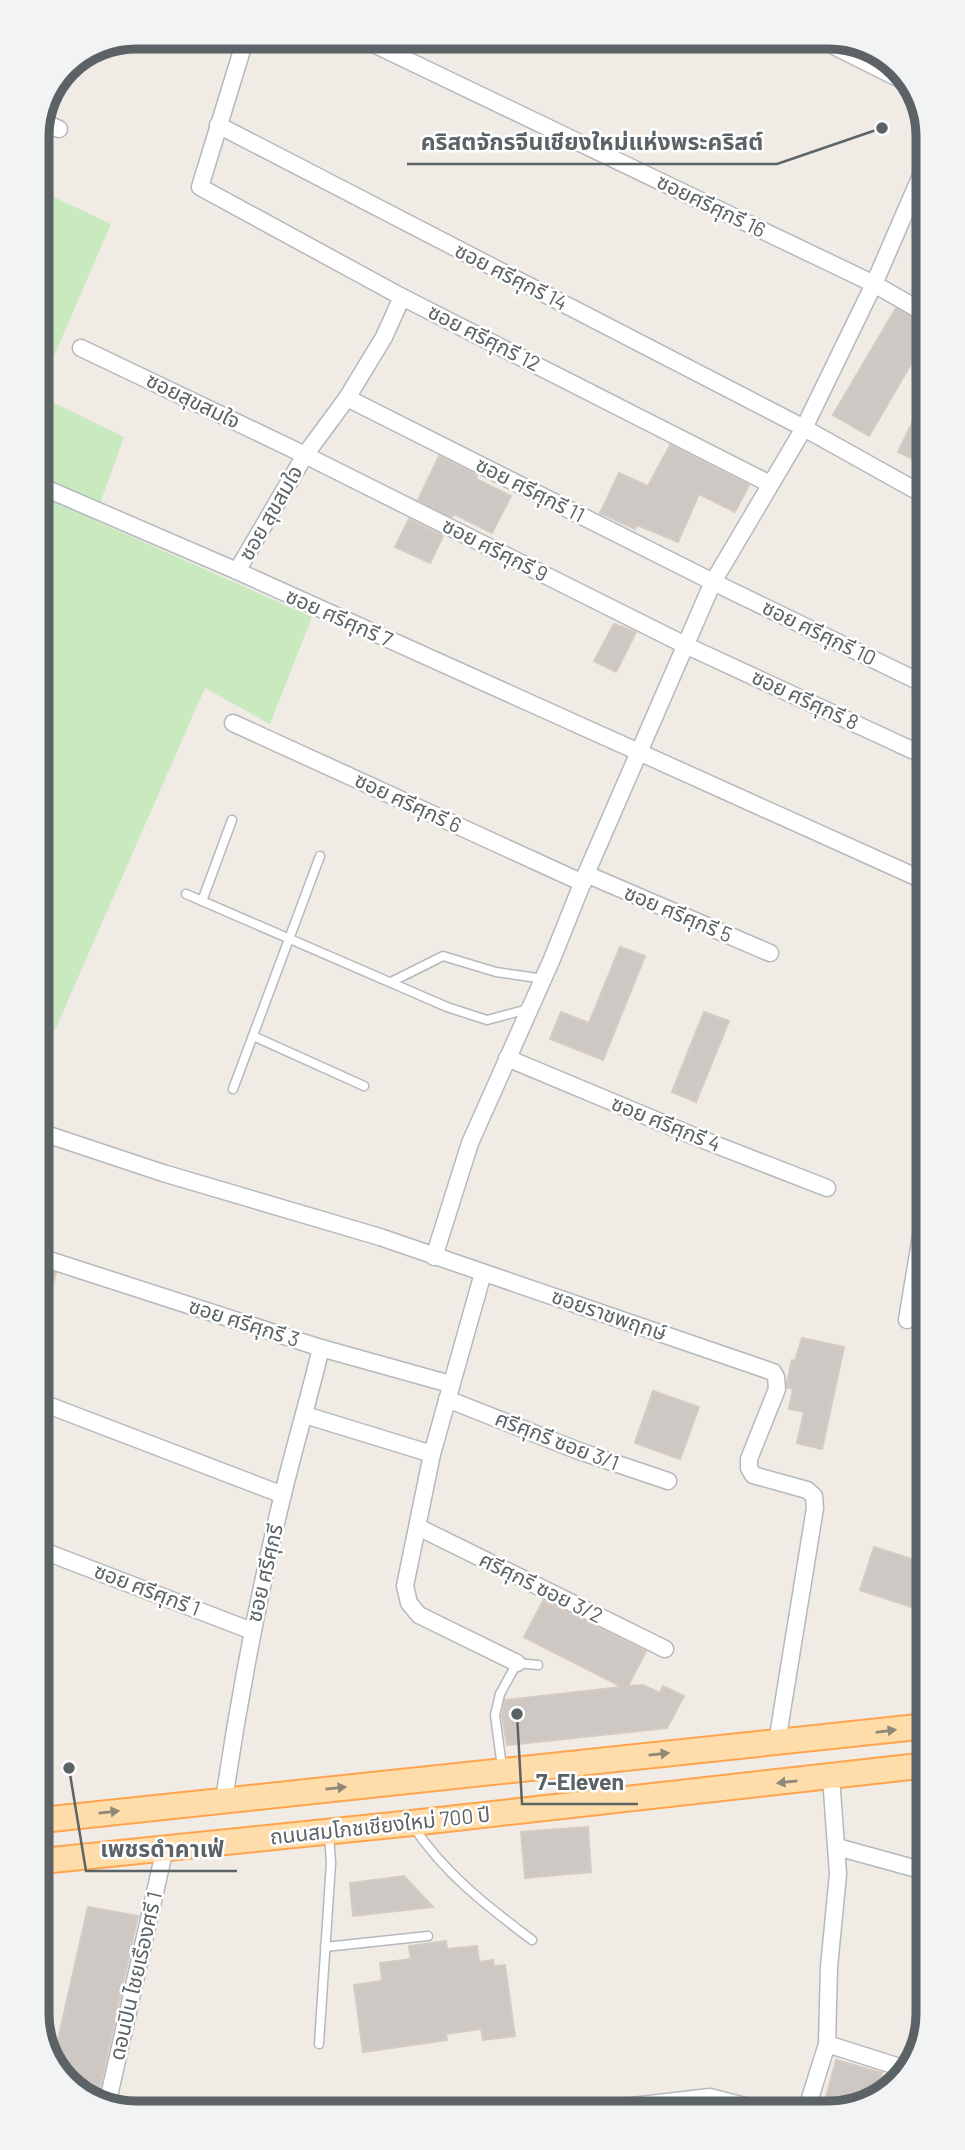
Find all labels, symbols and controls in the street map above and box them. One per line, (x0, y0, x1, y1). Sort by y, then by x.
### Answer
callout: คริสตจักรจีนเชียงใหม่แห่งพระคริสต์ (407, 120, 777, 164)
text: คริสตจักรจีนเชียงใหม่แห่งพระคริสต์ (421, 127, 763, 155)
street label: ซอยศรีศุกรี 16 (652, 168, 770, 244)
street label: ซอย ศรีศุกรี 14 (450, 237, 572, 317)
street label: ซอย ศรีศุกรี 12 (423, 298, 545, 377)
street label: ซอยสุขสมใจ (142, 366, 245, 435)
street label: ซอย ศรีศุกรี 11 (471, 451, 589, 529)
street label: ซอย สุขสมใจ (233, 460, 309, 565)
street label: ซอย ศรีศุกรี 9 (438, 511, 553, 588)
street label: ซอย ศรีศุกรี 7 (282, 582, 397, 653)
street label: ซอย ศรีศุกรี 10 (758, 593, 881, 672)
street label: ซอย ศรีศุกรี 8 (747, 663, 863, 736)
street label: ซอย ศรีศุกรี 6 (350, 766, 466, 839)
street label: ซอย ศรีศุกรี 5 (620, 879, 736, 948)
street label: ซอย ศรีศุกรี 4 (608, 1089, 725, 1158)
street label: ซอยราชพฤกษ์ (549, 1282, 670, 1345)
street label: ซอย ศรีศุกรี 3 (185, 1292, 303, 1353)
street label: ศรีศุกรี ซอย 3/1 (491, 1405, 623, 1477)
street label: ซอย ศรีศุกรี (240, 1521, 289, 1625)
street label: ศรีศุกรี ซอย 3/2 (475, 1546, 608, 1629)
street label: ซอย ศรีศุกรี 1 (90, 1557, 204, 1622)
one-way arrow (875, 1725, 897, 1736)
one-way arrow (648, 1748, 670, 1759)
callout: 7-Eleven (522, 1760, 638, 1804)
text: 7-Eleven (536, 1767, 624, 1795)
one-way arrow (776, 1777, 798, 1788)
one-way arrow (325, 1782, 347, 1793)
street label: ถนนสมโภชเชียงใหม่ 700 ปี (269, 1801, 491, 1849)
one-way arrow (99, 1807, 121, 1818)
callout: เพชรดำคาเฟ่ (86, 1827, 237, 1871)
text: เพชรดำคาเฟ่ (100, 1834, 224, 1862)
street label: ดอนปิน ไชยเรืองศรี 1 (103, 1889, 166, 2062)

